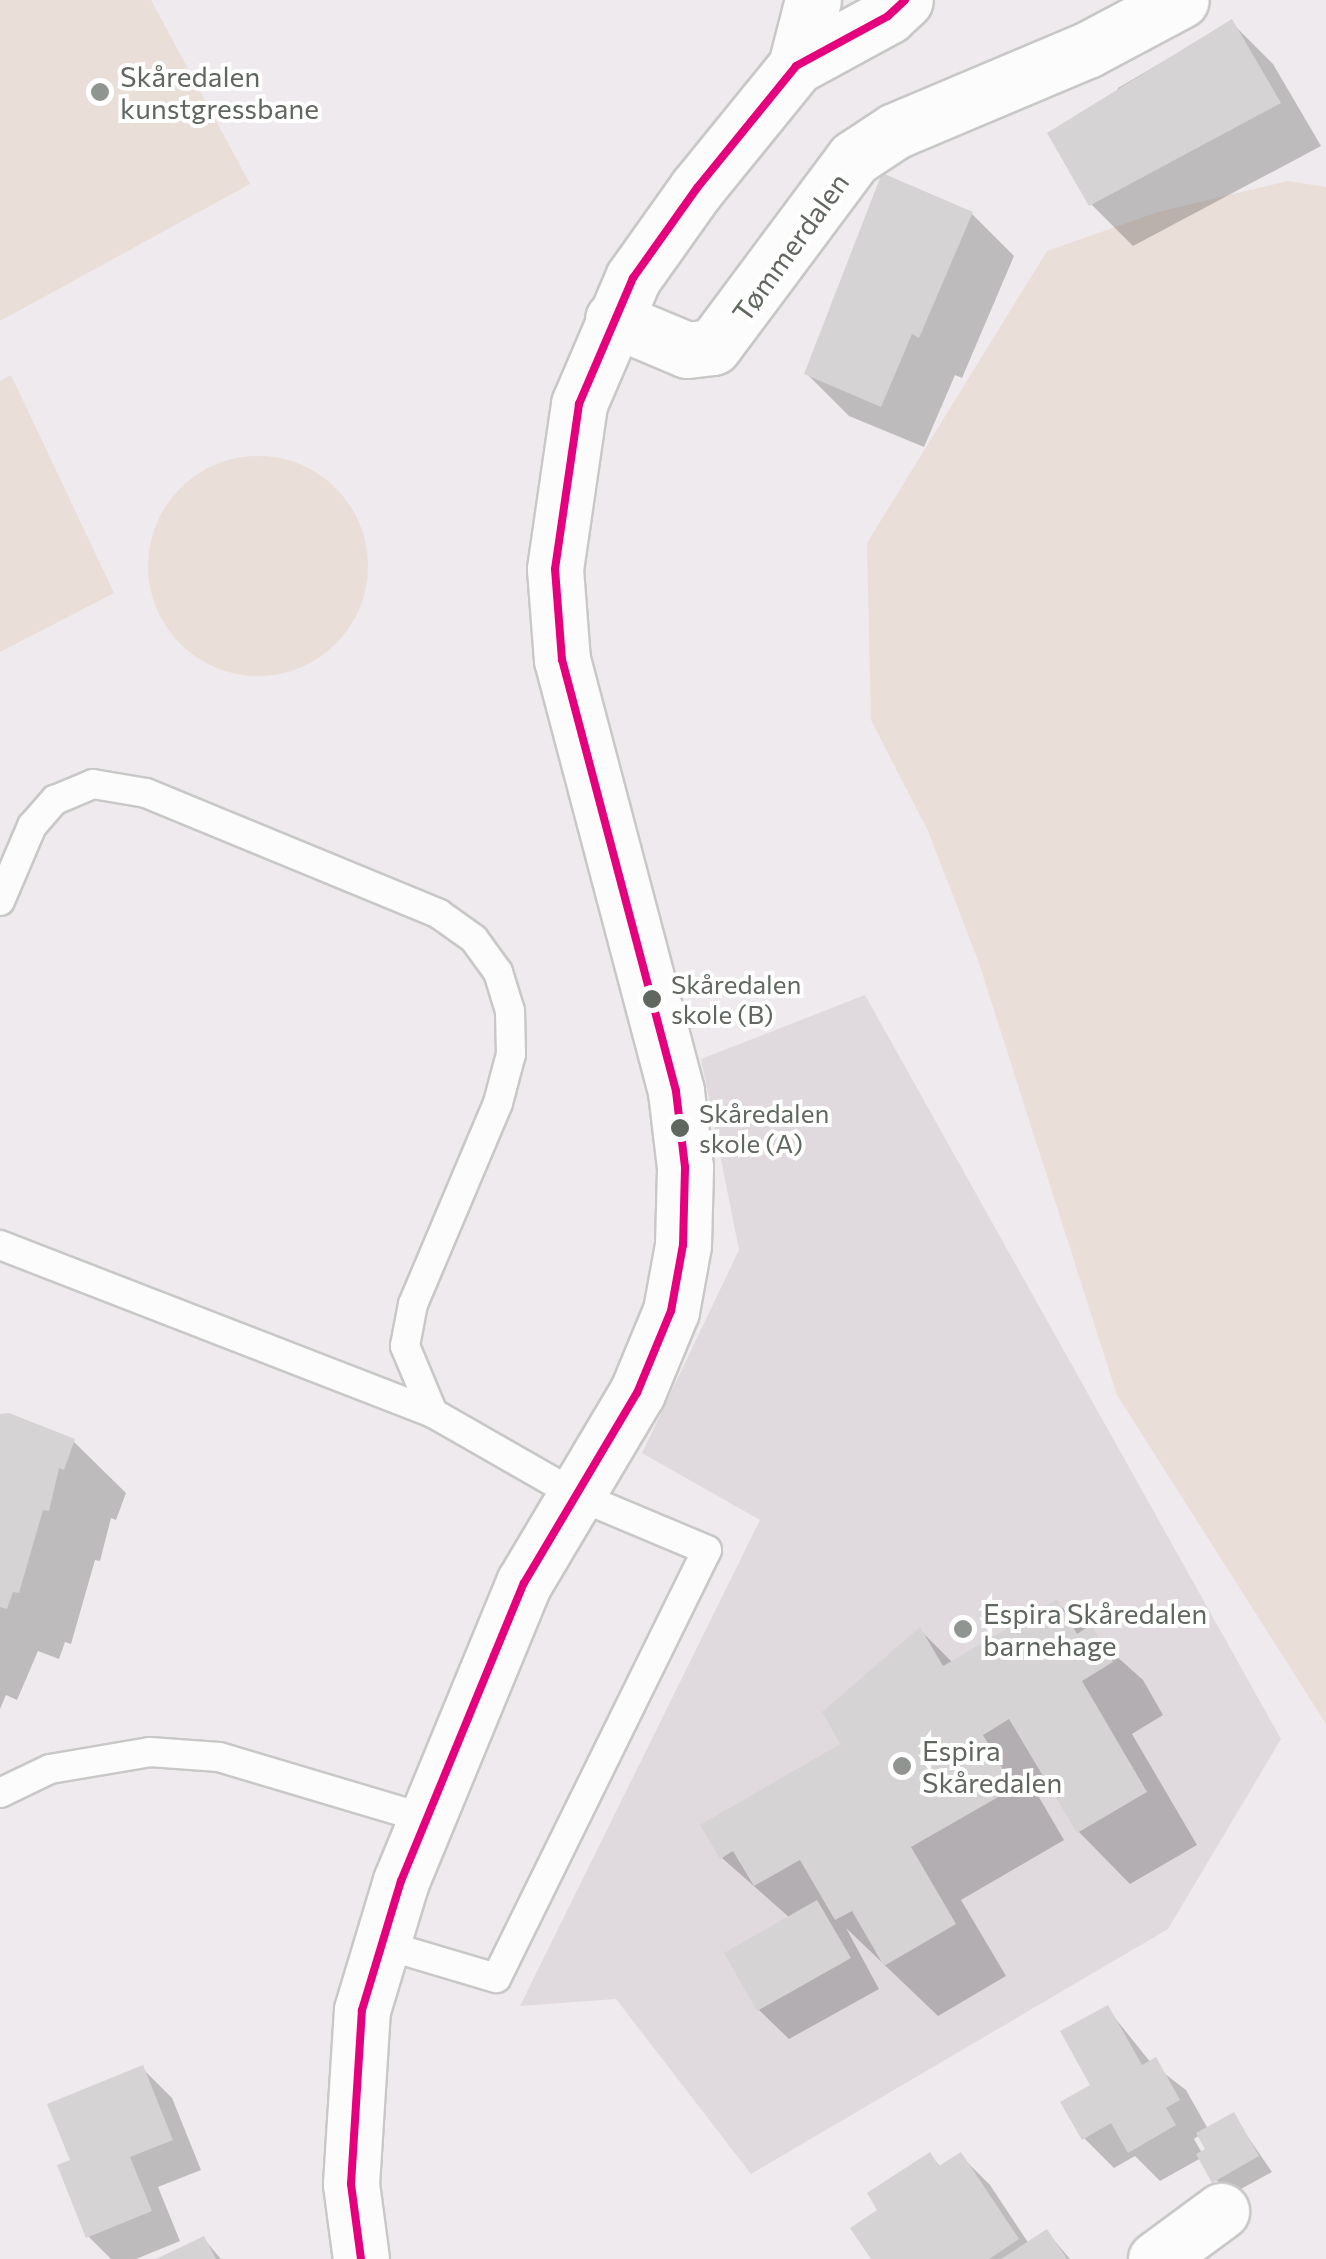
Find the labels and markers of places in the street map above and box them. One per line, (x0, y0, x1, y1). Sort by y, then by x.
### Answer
place label: Skåredalen kunstgressbane (120, 59, 319, 125)
marker: Skåredalen kunstgressbane (89, 81, 111, 103)
place label: Skåredalen skole (B) (671, 968, 801, 1030)
marker: Skåredalen skole (B) (642, 989, 662, 1009)
place label: Skåredalen skole (A) (699, 1097, 829, 1158)
marker: Skåredalen skole (A) (670, 1118, 690, 1138)
place label: Espira Skåredalen barnehage (983, 1596, 1207, 1662)
marker: Espira Skåredalen barnehage (952, 1618, 974, 1640)
place label: Espira Skåredalen (922, 1733, 1062, 1799)
marker: Espira Skåredalen (891, 1755, 913, 1777)

